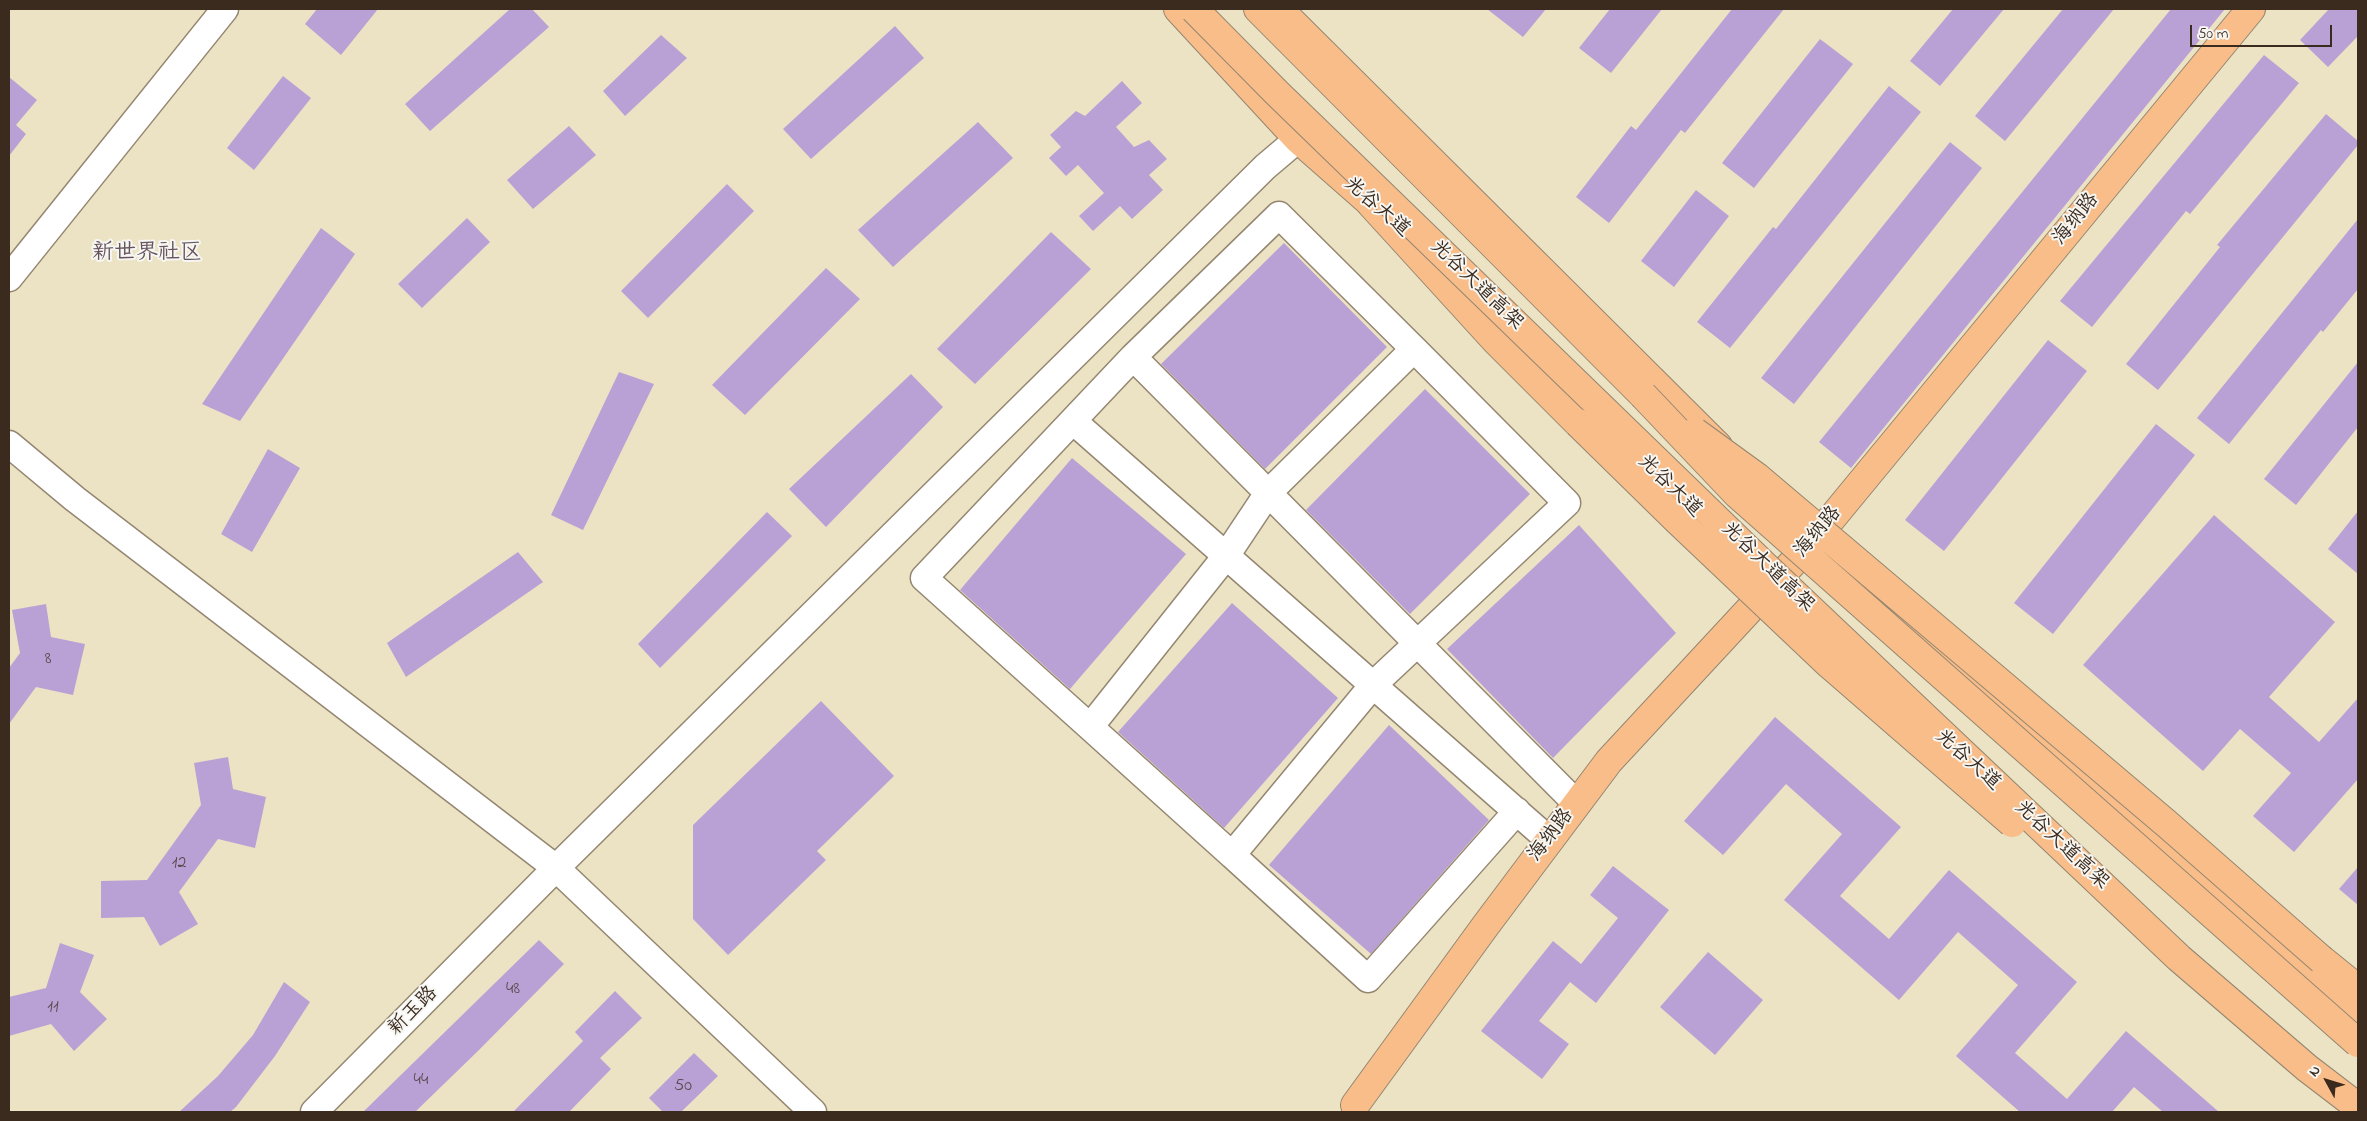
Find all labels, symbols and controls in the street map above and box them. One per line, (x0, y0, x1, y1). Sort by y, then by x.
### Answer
scale bar (2192, 15, 2334, 47)
text: 50 m (2198, 23, 2228, 45)
street label: 光谷大道 (1338, 173, 1414, 243)
street label: 海纳路 (2049, 189, 2105, 251)
street label: 光谷大道高架 (1425, 236, 1527, 336)
district label: 新世界社区 (92, 241, 202, 267)
street label: 光谷大道 (1632, 451, 1706, 523)
street label: 海纳路 (1791, 502, 1847, 564)
street label: 光谷大道高架 (1716, 518, 1818, 618)
house number: 8 (45, 649, 51, 671)
street label: 光谷大道 (1929, 725, 2005, 797)
street label: 光谷大道高架 (2009, 796, 2113, 896)
street label: 海纳路 (1524, 805, 1580, 867)
house number: 12 (172, 853, 186, 875)
house number: 48 (506, 979, 520, 1001)
street label: 新玉路 (384, 982, 444, 1042)
house number: 11 (47, 997, 59, 1019)
north arrow (2302, 1056, 2352, 1106)
text: N (2304, 1061, 2326, 1082)
house number: 44 (414, 1070, 428, 1092)
house number: 50 (674, 1076, 692, 1098)

